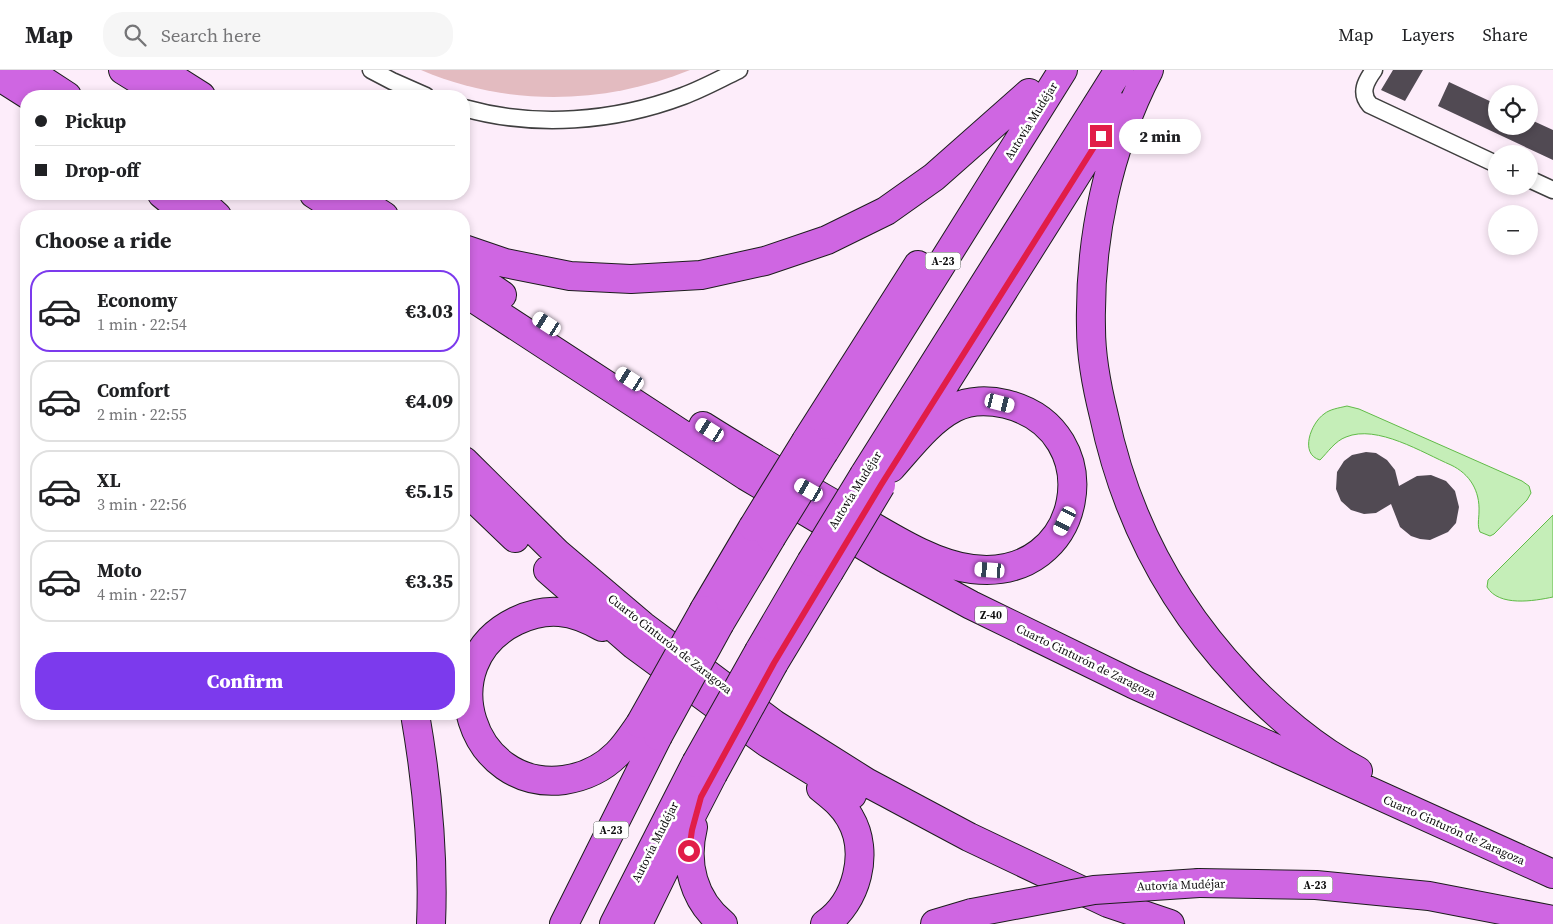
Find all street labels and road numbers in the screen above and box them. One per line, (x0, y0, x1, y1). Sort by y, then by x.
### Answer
street label: Autovía Mudéjar (1001, 79, 1061, 163)
road number: A-23 (926, 252, 960, 270)
street label: Autovía Mudéjar (825, 448, 885, 532)
street label: Cuarto Cinturón de Zaragoza (605, 590, 736, 698)
road number: Z-40 (975, 606, 1007, 624)
street label: Cuarto Cinturón de Zaragoza (1013, 620, 1159, 702)
street label: Cuarto Cinturón de Zaragoza (1381, 791, 1528, 869)
street label: Autovía Mudéjar (628, 799, 682, 885)
road number: A-23 (594, 822, 628, 838)
street label: Autovía Mudéjar (1136, 875, 1226, 895)
road number: A-23 (1298, 876, 1332, 894)

